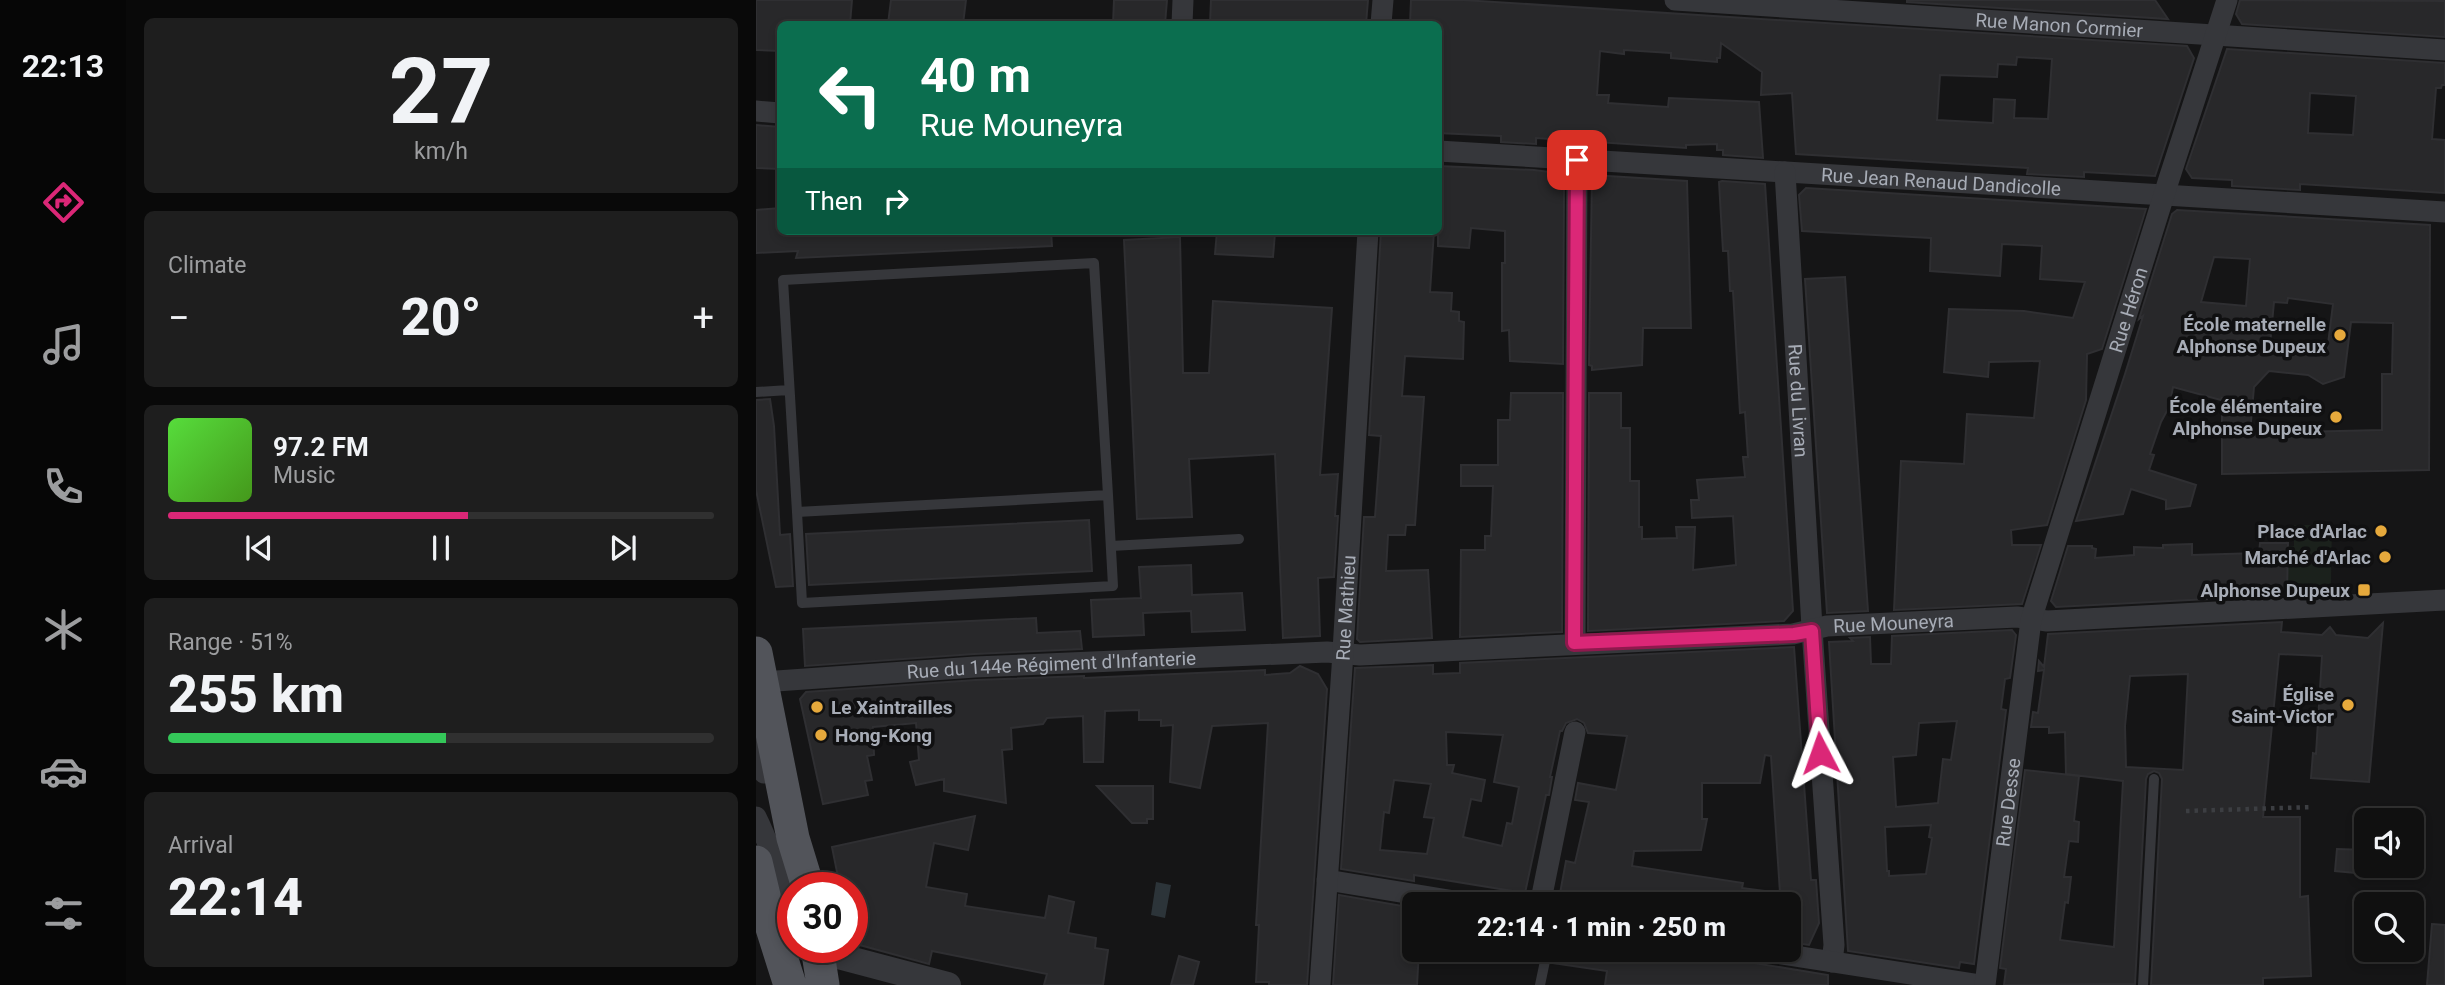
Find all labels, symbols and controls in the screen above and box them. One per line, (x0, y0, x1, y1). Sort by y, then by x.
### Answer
street label: Rue Manon Cormier (1975, 9, 2144, 42)
text: 27 (389, 39, 493, 145)
text: 22:13 (22, 47, 104, 85)
text: 40 m (920, 47, 1031, 104)
icon: left (805, 49, 896, 140)
text: Rue Mouneyra (920, 106, 1123, 144)
pin (1547, 130, 1607, 190)
text: km/h (414, 138, 468, 165)
icon: arrive (1558, 141, 1596, 179)
street label: Rue Jean Renaud Dandicolle (1820, 163, 2062, 201)
icon: directions (39, 178, 88, 227)
icon: right (877, 182, 915, 220)
text: Then (805, 186, 863, 216)
text: Climate (168, 252, 247, 279)
street label: Rue Héron (2104, 264, 2153, 355)
text: 20° (401, 287, 481, 348)
text: − (168, 296, 190, 340)
text: + (692, 296, 714, 340)
place label: École maternelle Alphonse Dupeux (2177, 313, 2326, 358)
icon: music (39, 320, 88, 369)
marker: École maternelle Alphonse Dupeux (2332, 327, 2348, 343)
street label: Rue du Livran (1783, 343, 1813, 458)
place label: École élémentaire Alphonse Dupeux (2169, 395, 2322, 440)
marker: École élémentaire Alphonse Dupeux (2328, 409, 2344, 425)
text: 97.2 FM (273, 432, 369, 462)
icon: phone (39, 462, 88, 511)
text: Music (273, 462, 335, 489)
place label: Place d'Arlac (2257, 520, 2367, 543)
marker: Place d'Arlac (2373, 523, 2389, 539)
icon: previous (240, 529, 278, 567)
icon: pause (422, 529, 460, 567)
icon: next (604, 529, 642, 567)
place label: Marché d'Arlac (2244, 546, 2371, 569)
marker: Marché d'Arlac (2377, 549, 2393, 565)
street label: Rue Mathieu (1331, 554, 1361, 661)
place label: Alphonse Dupeux (2201, 579, 2350, 602)
marker: Alphonse Dupeux (2356, 582, 2372, 598)
icon: climate (39, 605, 88, 654)
street label: Rue Mouneyra (1833, 609, 1954, 638)
text: Range · 51% (168, 629, 293, 656)
street label: Rue du 144e Régiment d'Infanterie (906, 647, 1197, 684)
text: 255 km (168, 664, 344, 725)
place label: Église Saint-Victor (2231, 683, 2334, 728)
place label: Le Xaintrailles (831, 696, 953, 719)
marker: Église Saint-Victor (2340, 697, 2356, 713)
marker: Le Xaintrailles (809, 699, 825, 715)
position arrow (1783, 716, 1857, 790)
place label: Hong-Kong (835, 724, 932, 747)
marker: Hong-Kong (813, 727, 829, 743)
icon: car (39, 747, 88, 796)
street label: Rue Desse (1992, 757, 2025, 848)
map controls (2354, 808, 2424, 962)
button: sound (2354, 808, 2424, 878)
text: Arrival (168, 832, 233, 859)
text: 22:14 (168, 867, 303, 928)
speed limit sign: 30 (777, 872, 868, 963)
icon: filters (39, 889, 88, 938)
button: search (2354, 892, 2424, 962)
text: 22:14 · 1 min · 250 m (1477, 912, 1726, 942)

